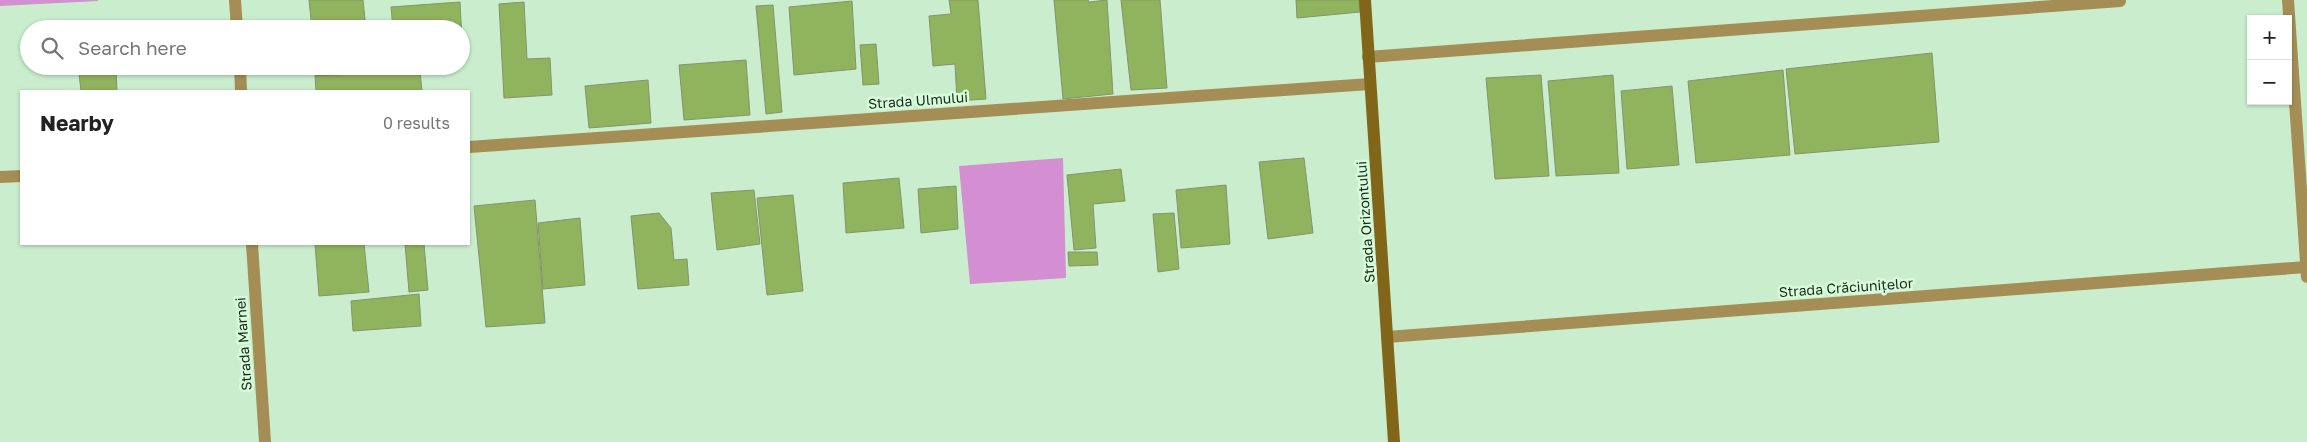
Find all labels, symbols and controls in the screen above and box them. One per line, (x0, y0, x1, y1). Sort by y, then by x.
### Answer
map controls (2247, 15, 2292, 105)
button: + (2247, 15, 2292, 60)
search box (20, 20, 470, 75)
icon: search (38, 34, 66, 62)
text: Search here (78, 36, 187, 59)
button: − (2247, 60, 2292, 105)
street label: Strada Ulmului (868, 88, 968, 112)
text: Nearby (40, 110, 114, 136)
text: 0 results (383, 113, 450, 133)
street label: Strada Orizontului (1352, 161, 1378, 283)
street label: Strada Crăciunițelor (1778, 274, 1914, 300)
street label: Strada Marnei (231, 297, 255, 391)

